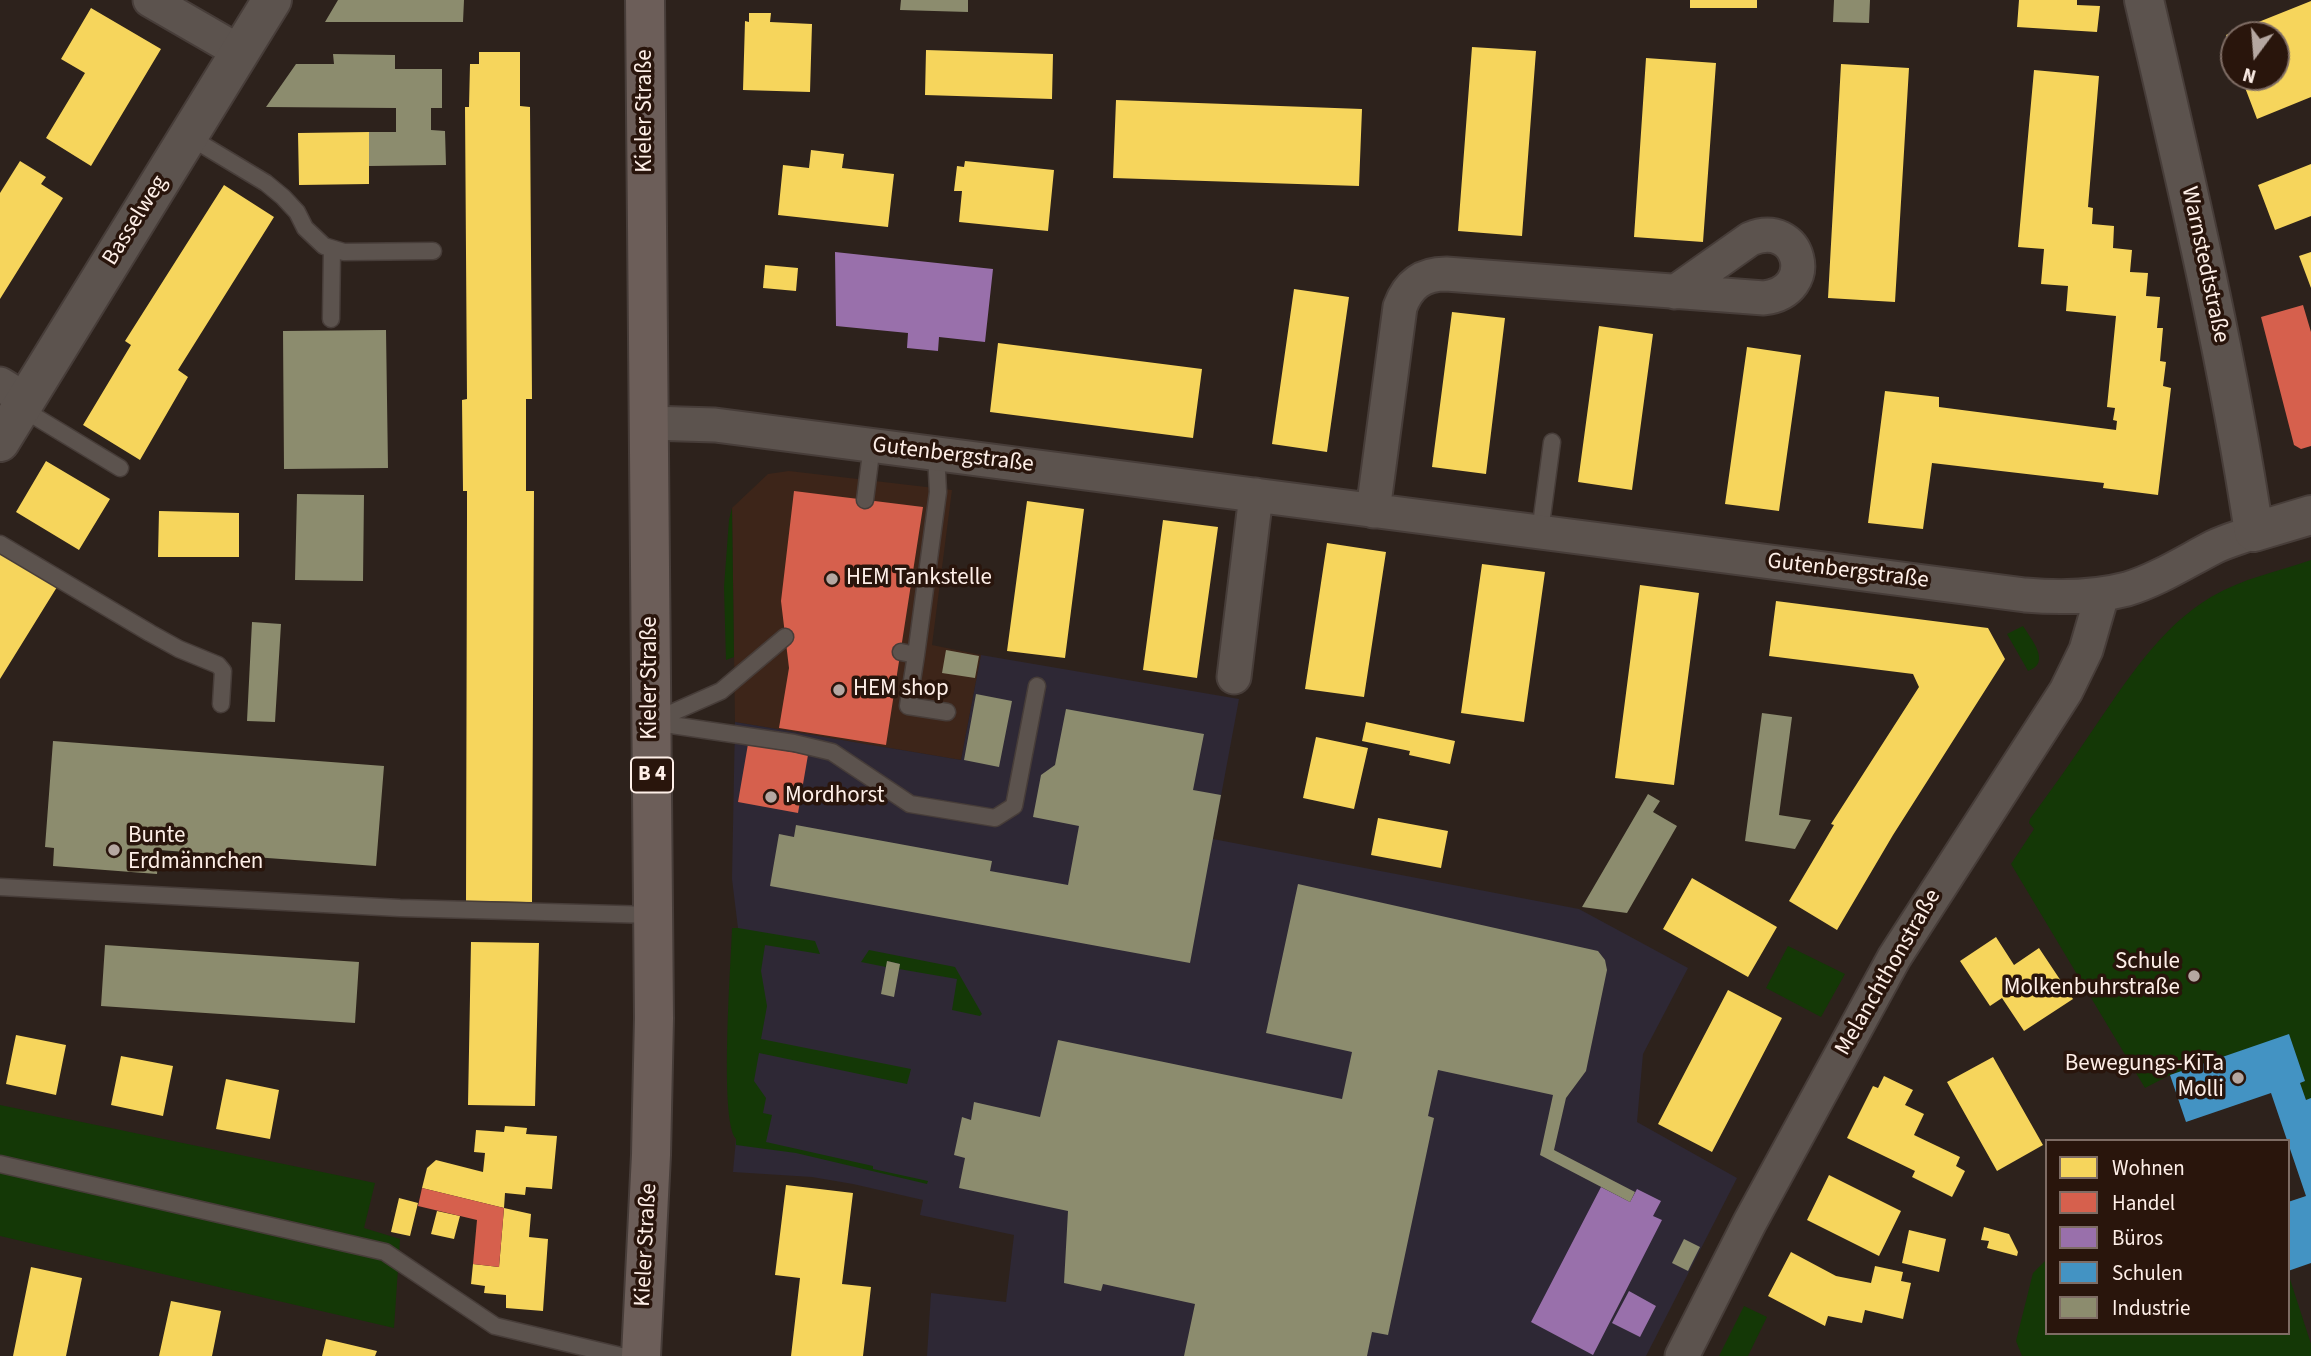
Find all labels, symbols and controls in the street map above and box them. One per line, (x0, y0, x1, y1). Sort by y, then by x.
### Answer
north arrow (2220, 21, 2290, 91)
street label: Kieler Straße (632, 49, 660, 173)
text: N (2240, 60, 2259, 89)
street label: Basselweg (98, 171, 174, 271)
street label: Warnstedtstraße (2174, 184, 2234, 346)
street label: Gutenbergstraße (871, 432, 1035, 480)
street label: Gutenbergstraße (1766, 548, 1930, 596)
place label: HEM Tankstelle (846, 565, 992, 593)
marker: HEM Tankstelle (824, 571, 840, 587)
street label: Kieler Straße (637, 616, 665, 740)
place label: HEM shop (853, 676, 949, 704)
marker: HEM shop (831, 682, 847, 698)
road number: B 4 (631, 758, 673, 792)
place label: Mordhorst (785, 783, 885, 811)
marker: Mordhorst (763, 789, 779, 805)
place label: Bunte Erdmännchen (128, 823, 263, 877)
marker: Bunte Erdmännchen (106, 842, 122, 858)
street label: Melanchthonstraße (1830, 885, 1948, 1061)
place label: Schule Molkenbuhrstraße (2004, 949, 2180, 1003)
marker: Schule Molkenbuhrstraße (2186, 968, 2202, 984)
place label: Bewegungs-KiTa Molli (2065, 1051, 2224, 1105)
marker: Bewegungs-KiTa Molli (2230, 1070, 2246, 1086)
legend (2045, 1139, 2290, 1335)
text: Wohnen (2112, 1153, 2185, 1183)
street label: Kieler Straße (630, 1183, 664, 1307)
text: Handel (2112, 1188, 2175, 1218)
text: Büros (2112, 1223, 2163, 1253)
text: Schulen (2112, 1258, 2183, 1288)
text: Industrie (2112, 1293, 2190, 1323)

